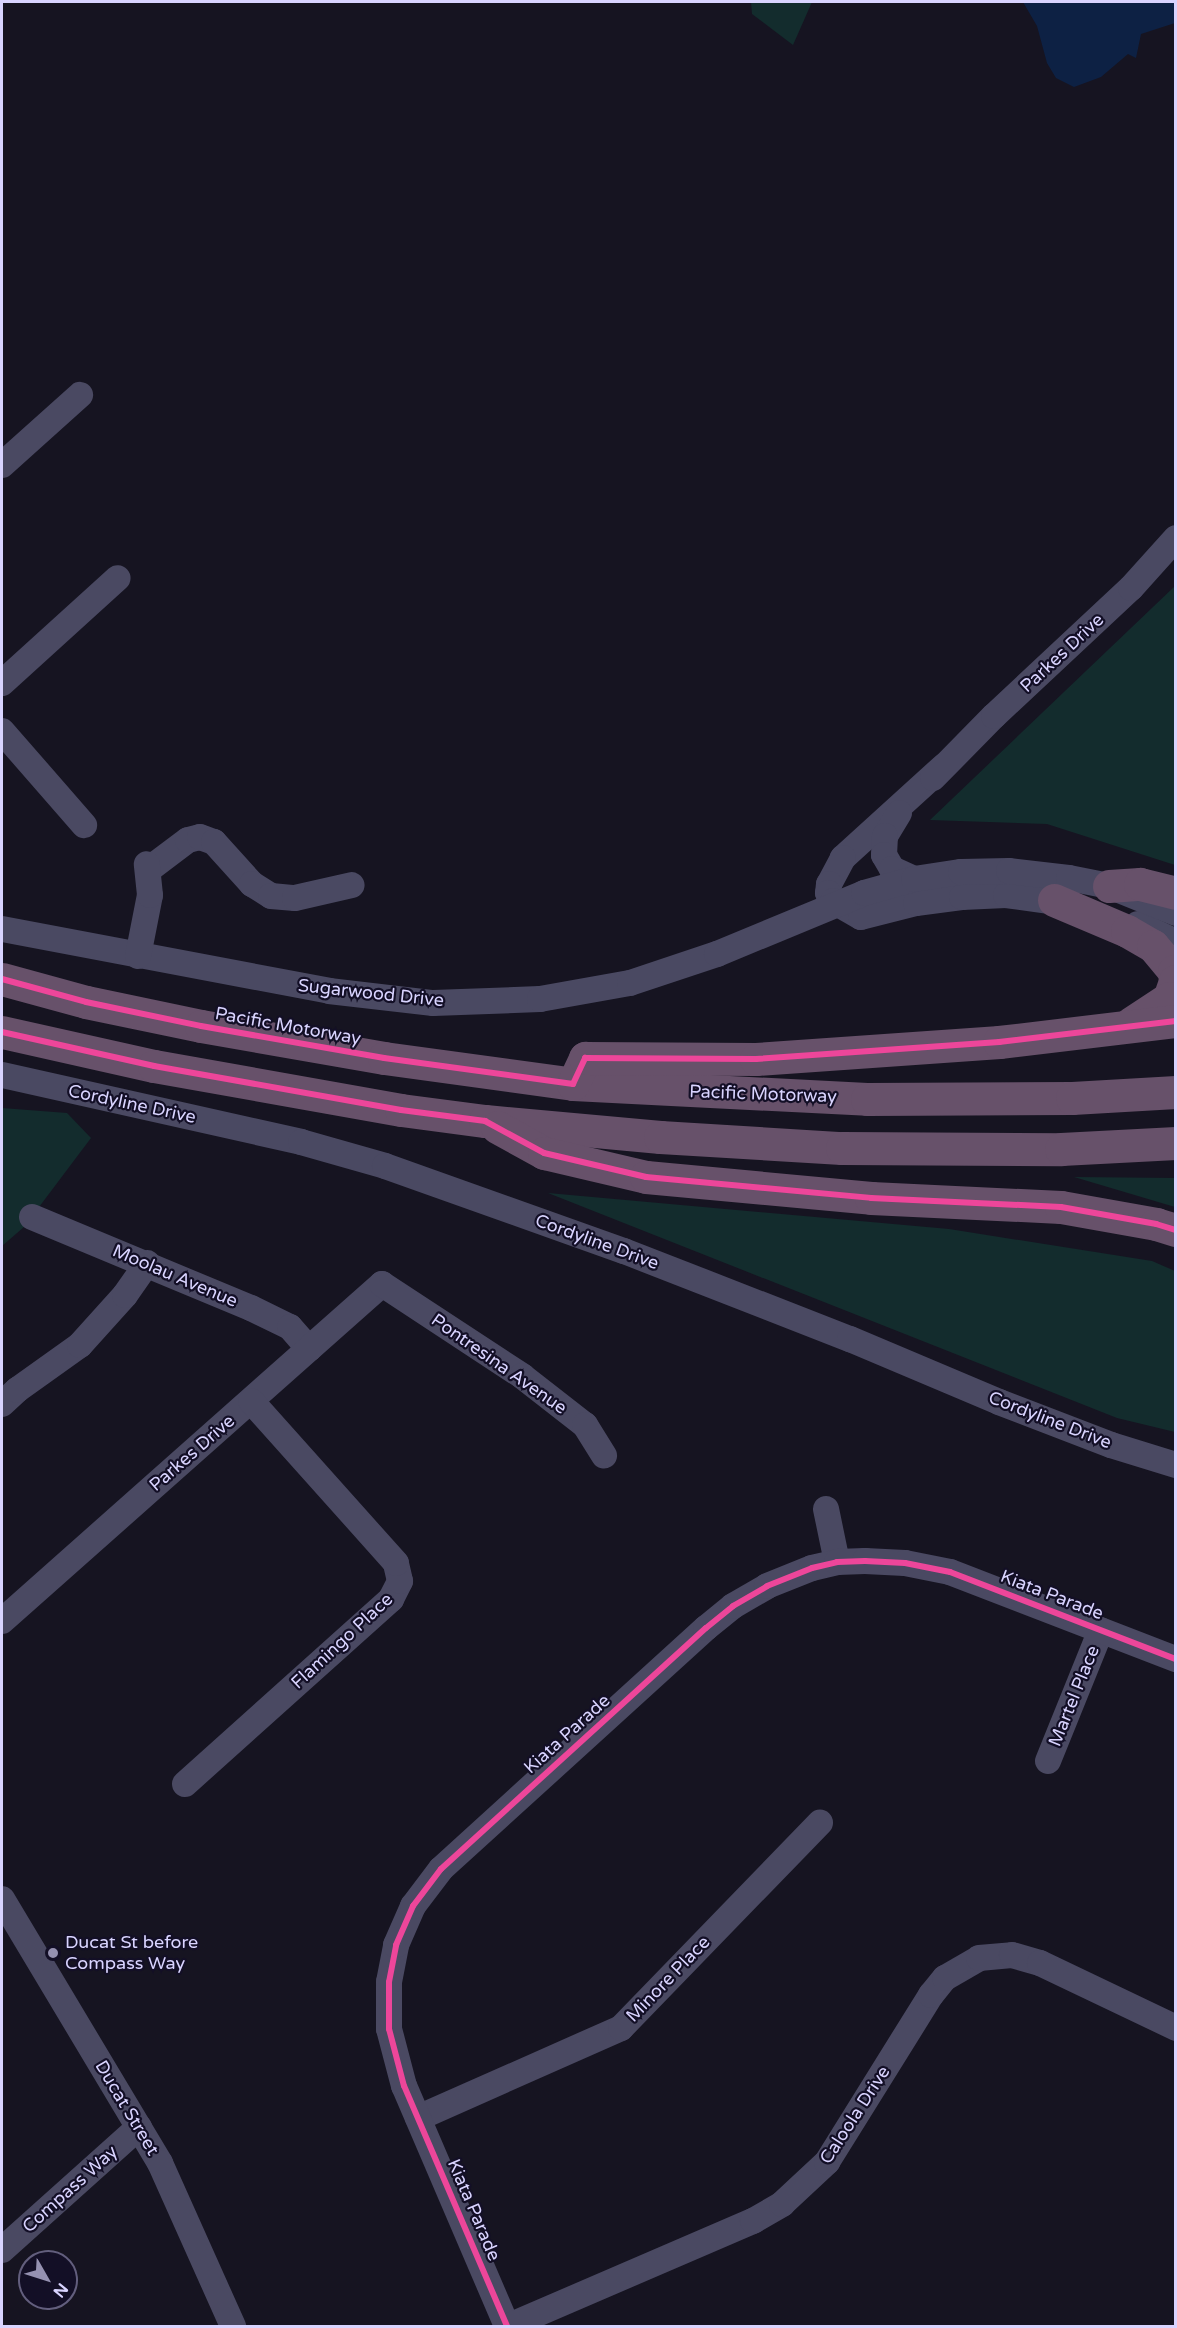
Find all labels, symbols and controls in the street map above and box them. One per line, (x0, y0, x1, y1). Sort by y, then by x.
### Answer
street label: Parkes Drive (1016, 609, 1108, 697)
street label: Sugarwood Drive (297, 975, 445, 1011)
street label: Pacific Motorway (213, 1003, 363, 1049)
street label: Cordyline Drive (66, 1080, 198, 1128)
street label: Pacific Motorway (689, 1081, 837, 1107)
street label: Cordyline Drive (532, 1210, 662, 1274)
street label: Moolau Avenue (109, 1240, 241, 1312)
street label: Pontresina Avenue (427, 1309, 571, 1419)
street label: Cordyline Drive (985, 1387, 1115, 1453)
street label: Parkes Drive (145, 1410, 239, 1496)
street label: Kiata Parade (998, 1565, 1106, 1625)
street label: Flamingo Place (287, 1589, 397, 1693)
street label: Martel Place (1044, 1642, 1104, 1750)
street label: Kiata Parade (519, 1690, 615, 1778)
street label: Minore Place (622, 1931, 714, 2027)
place label: Ducat St before Compass Way (65, 1932, 198, 1974)
marker: Ducat St before Compass Way (46, 1946, 60, 1960)
street label: Ducat Street (90, 2057, 164, 2159)
street label: Caloola Drive (815, 2062, 895, 2168)
street label: Compass Way (18, 2141, 122, 2237)
street label: Kiata Parade (443, 2156, 505, 2264)
north arrow (18, 2250, 78, 2310)
text: N (49, 2279, 72, 2301)

